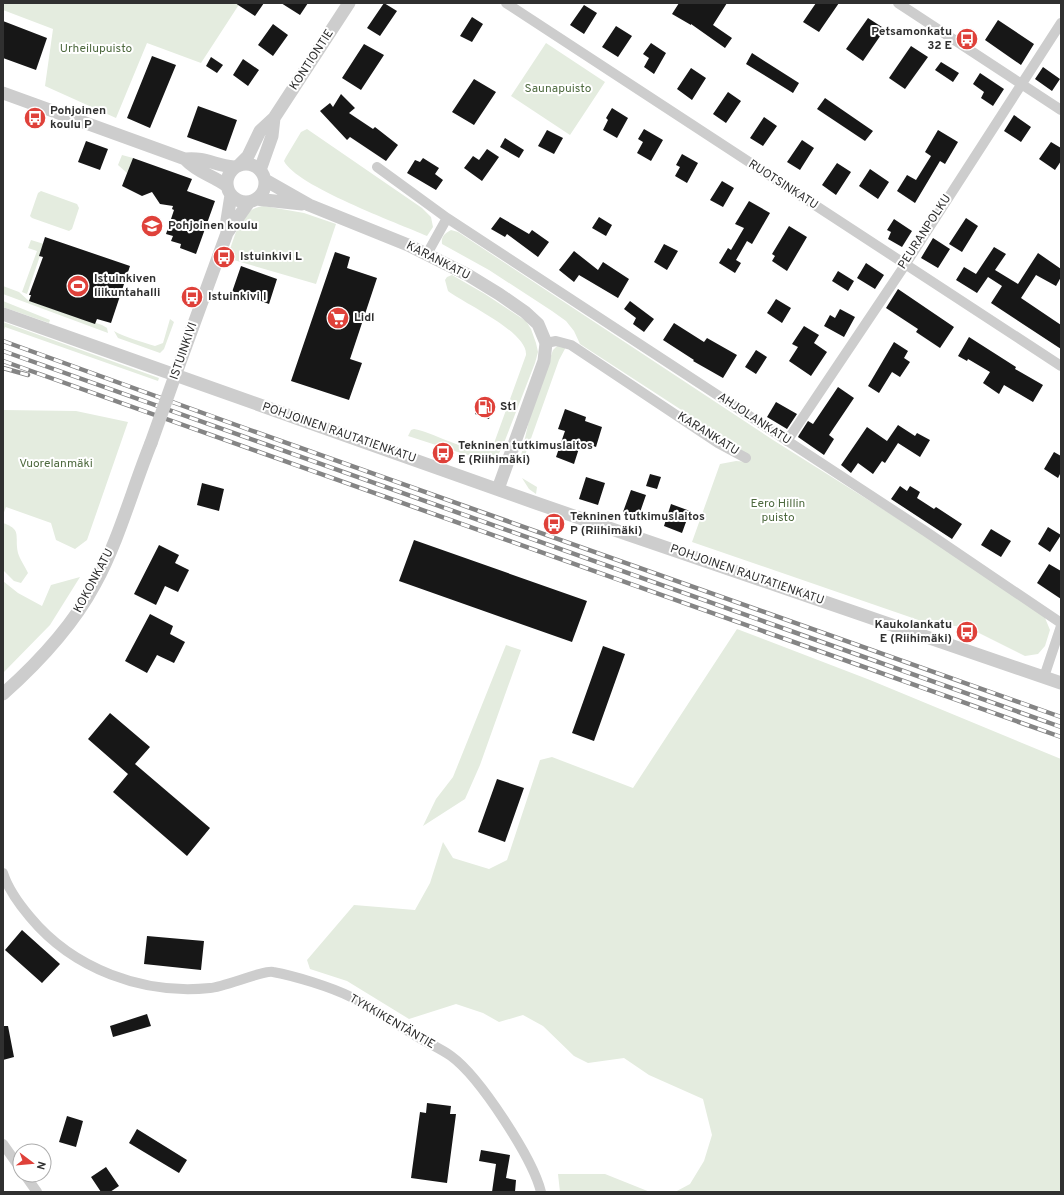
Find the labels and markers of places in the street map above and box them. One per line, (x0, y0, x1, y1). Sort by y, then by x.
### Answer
place label: Petsamonkatu 32 E (871, 24, 952, 54)
bus stop icon: Petsamonkatu 32 E (954, 26, 980, 52)
place label: Pohjoinen koulu P (50, 103, 106, 133)
bus stop icon: Pohjoinen koulu P (22, 105, 48, 131)
school or university icon: Pohjoinen koulu (139, 213, 165, 239)
place label: Pohjoinen koulu (168, 218, 258, 234)
bus stop icon: Istuinkivi L (211, 244, 237, 270)
place label: Istuinkivi L (240, 249, 302, 265)
place label: Istuinkiven liikuntahalli (94, 271, 160, 301)
sports icon: Istuinkiven liikuntahalli (65, 273, 91, 299)
bus stop icon: Istuinkivi I (179, 284, 205, 310)
place label: Istuinkivi I (208, 289, 267, 305)
supermarket icon: Lidl (325, 305, 351, 331)
place label: Lidl (354, 310, 375, 326)
fuel station icon: St1 (472, 394, 498, 420)
place label: St1 (500, 399, 517, 415)
place label: Tekninen tutkimuslaitos E (Riihimäki) (458, 438, 593, 468)
bus stop icon: Tekninen tutkimuslaitos E (Riihimäki) (430, 440, 456, 466)
place label: Tekninen tutkimuslaitos P (Riihimäki) (570, 509, 705, 539)
bus stop icon: Tekninen tutkimuslaitos P (Riihimäki) (541, 511, 567, 537)
place label: Kaukolankatu E (Riihimäki) (874, 617, 952, 647)
bus stop icon: Kaukolankatu E (Riihimäki) (954, 619, 980, 645)

